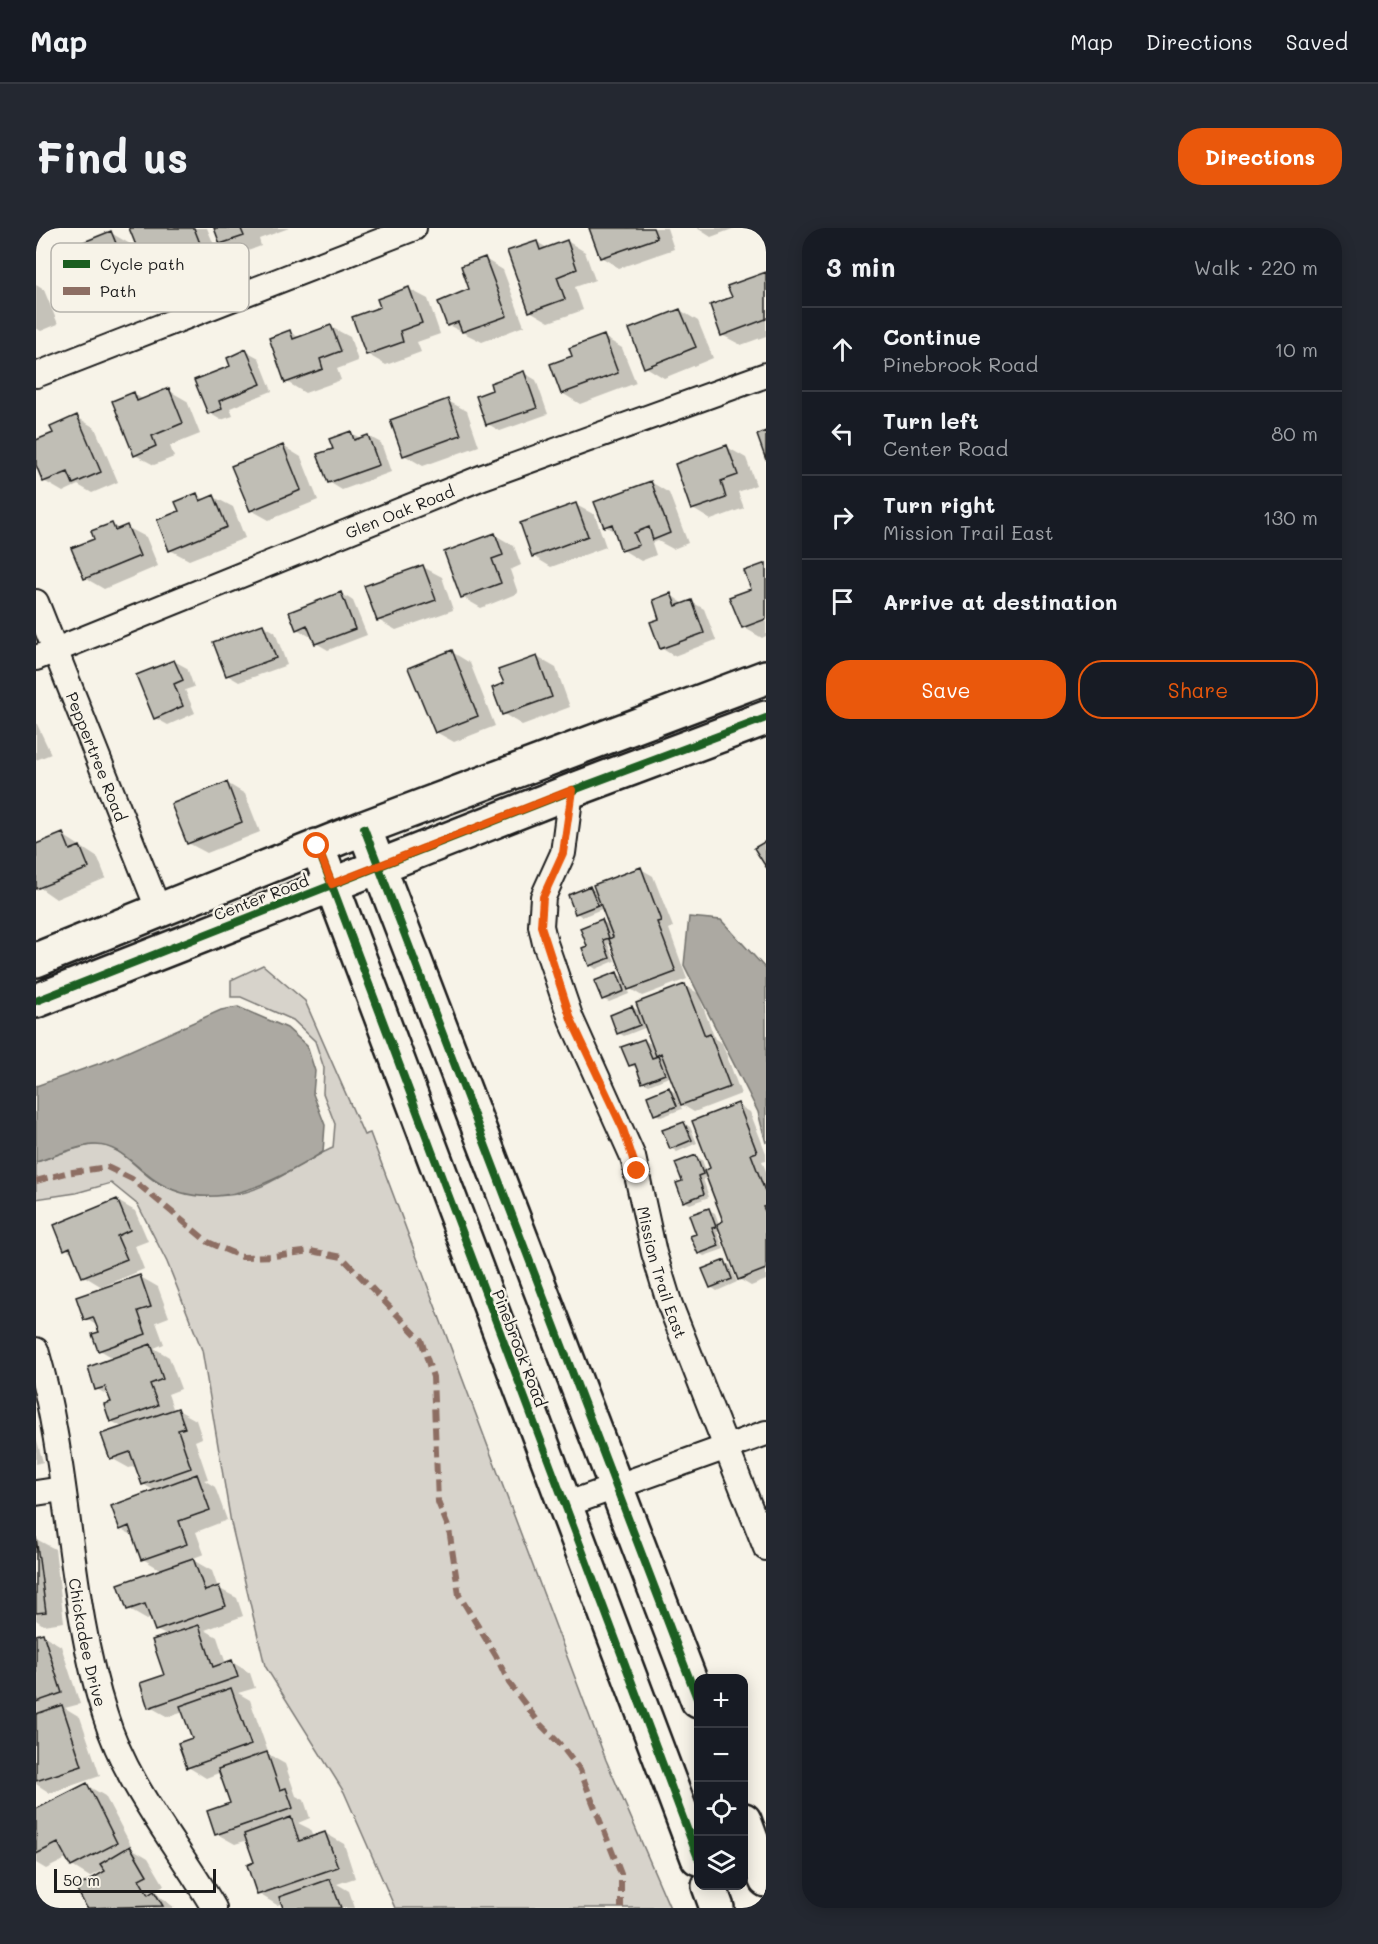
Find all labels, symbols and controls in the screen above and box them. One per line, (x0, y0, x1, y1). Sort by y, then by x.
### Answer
text: Map (30, 23, 87, 59)
text: Map (1070, 28, 1113, 55)
text: Directions (1146, 28, 1253, 55)
text: Saved (1286, 28, 1348, 55)
button: Directions (1178, 128, 1342, 185)
text: Find us (36, 129, 188, 184)
legend (51, 243, 249, 312)
text: 3 min (826, 250, 895, 284)
text: Cycle path (100, 253, 184, 274)
text: Walk · 220 m (1194, 254, 1318, 280)
text: Path (100, 280, 136, 301)
text: Continue (883, 322, 981, 351)
icon: ahead (826, 333, 859, 366)
text: 10 m (1274, 336, 1318, 362)
text: Pinebrook Road (883, 351, 1038, 377)
text: Turn left (883, 406, 979, 435)
icon: left (826, 417, 859, 450)
text: 80 m (1271, 420, 1318, 446)
text: Center Road (883, 435, 1008, 461)
street label: Glen Oak Road (342, 479, 457, 542)
text: Turn right (883, 490, 995, 519)
icon: right (826, 501, 859, 534)
text: 130 m (1263, 504, 1318, 530)
text: Mission Trail East (883, 519, 1054, 545)
icon: arrive (826, 585, 859, 618)
text: Arrive at destination (883, 587, 1118, 616)
button: Save (826, 660, 1066, 719)
button: Share (1078, 660, 1318, 719)
street label: Peppertree Road (62, 689, 133, 824)
route start (303, 832, 329, 858)
street label: Center Road (210, 869, 312, 925)
route end (623, 1157, 649, 1183)
street label: Mission Trail East (634, 1204, 692, 1341)
street label: Pinebrook Road (488, 1286, 552, 1410)
street label: Chickadee Drive (65, 1576, 112, 1709)
map controls (694, 1674, 748, 1890)
button: + (694, 1674, 748, 1728)
button: − (694, 1728, 748, 1782)
button: locate (694, 1782, 748, 1836)
button: layers (694, 1836, 748, 1890)
scale bar (54, 1866, 216, 1894)
text: 50 m (63, 1869, 100, 1890)

